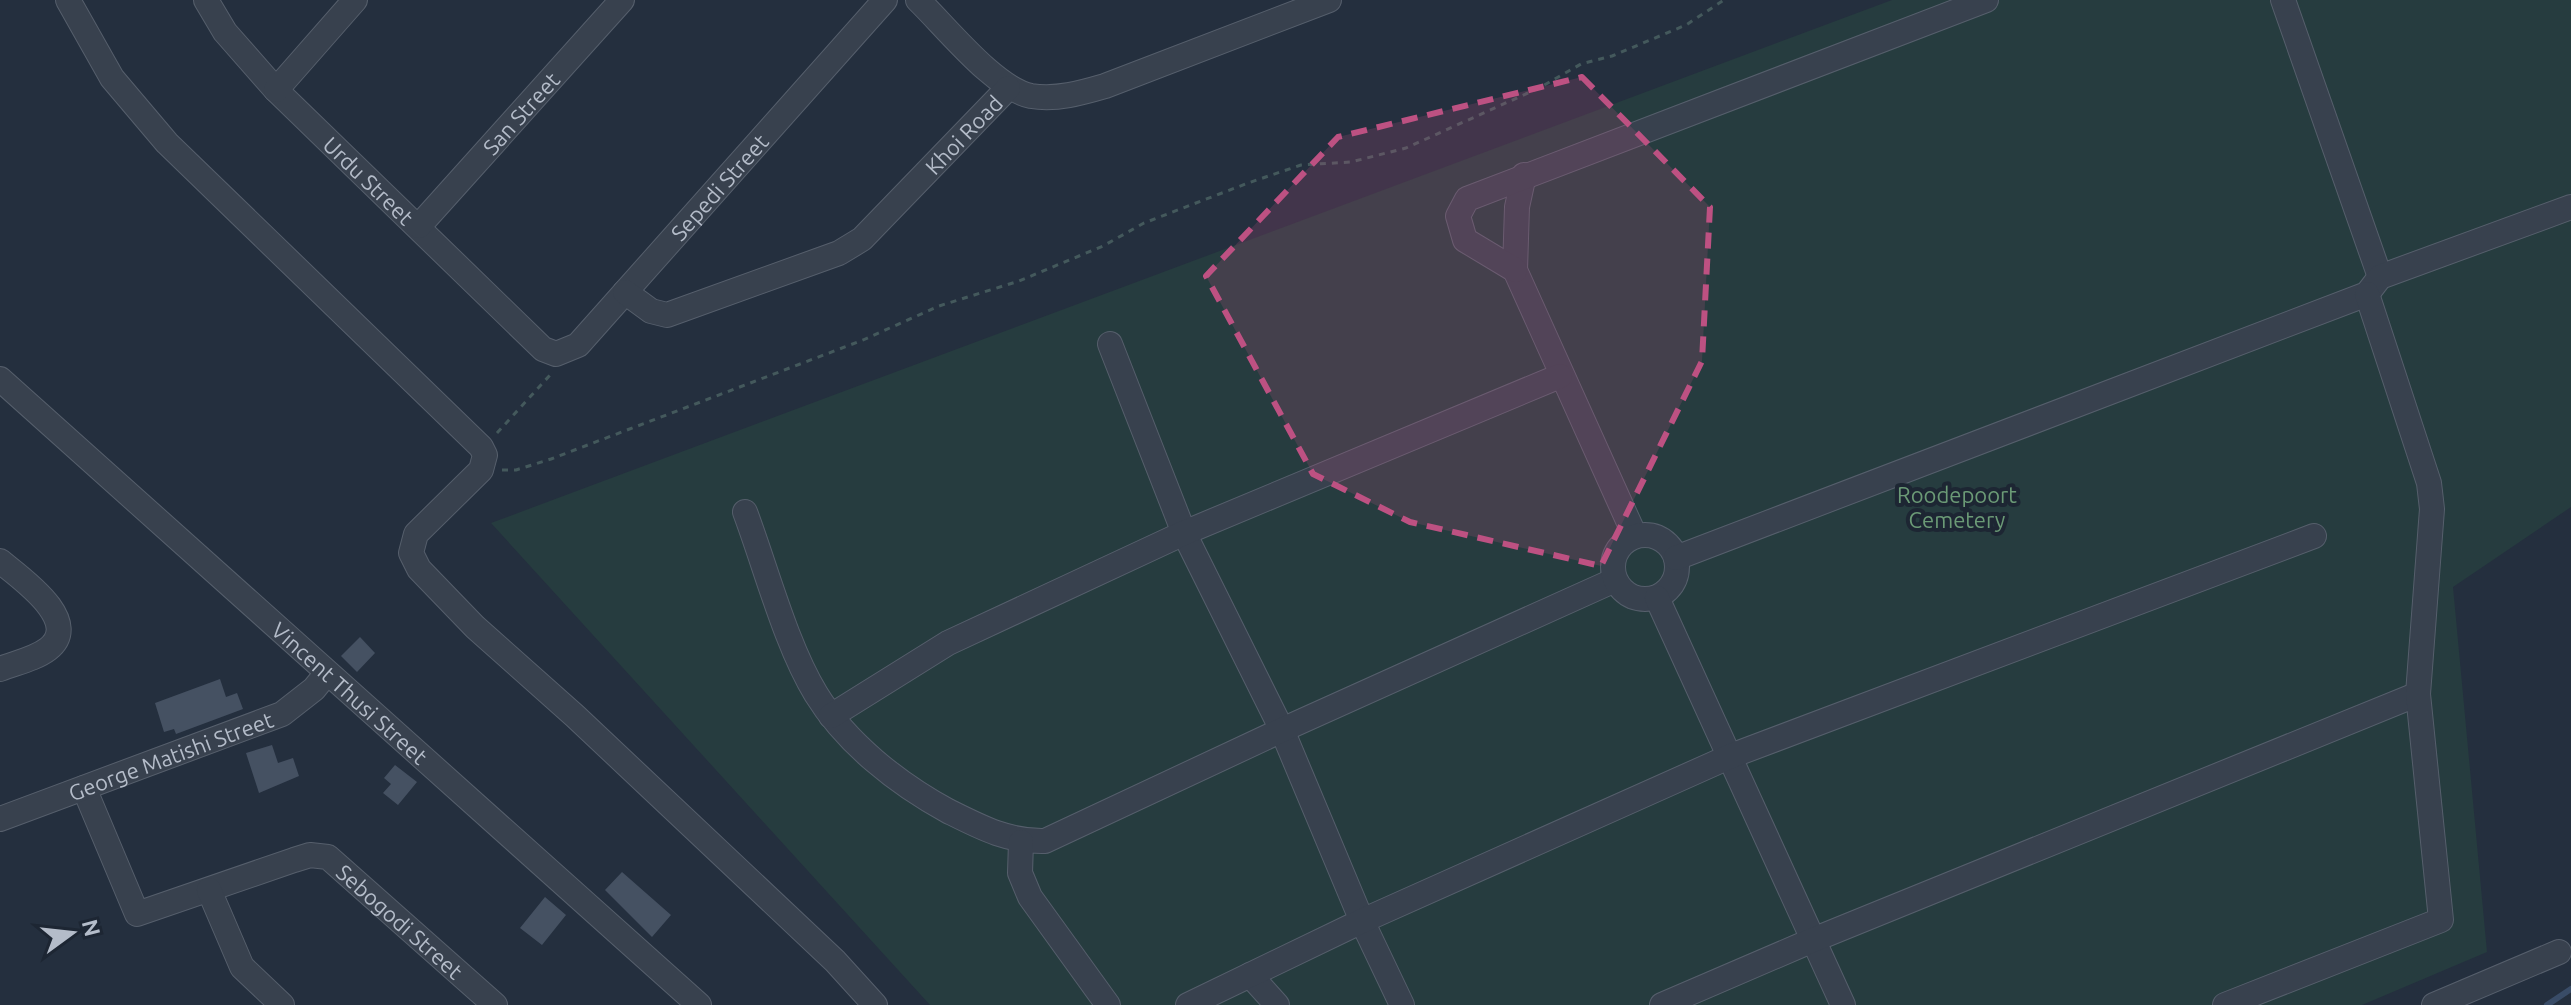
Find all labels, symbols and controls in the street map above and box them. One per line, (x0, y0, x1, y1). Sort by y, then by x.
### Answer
street label: San Street (477, 66, 564, 159)
street label: Khoi Road (919, 90, 1007, 179)
street label: Sepedi Street (665, 128, 773, 245)
street label: Urdu Street (319, 131, 419, 230)
park label: Roodepoort Cemetery (1897, 482, 2017, 532)
street label: Vincent Thusi Street (267, 617, 433, 769)
street label: George Matishi Street (65, 706, 277, 805)
street label: Sebogodi Street (332, 859, 468, 983)
north arrow (32, 893, 112, 973)
text: N (78, 917, 106, 939)

